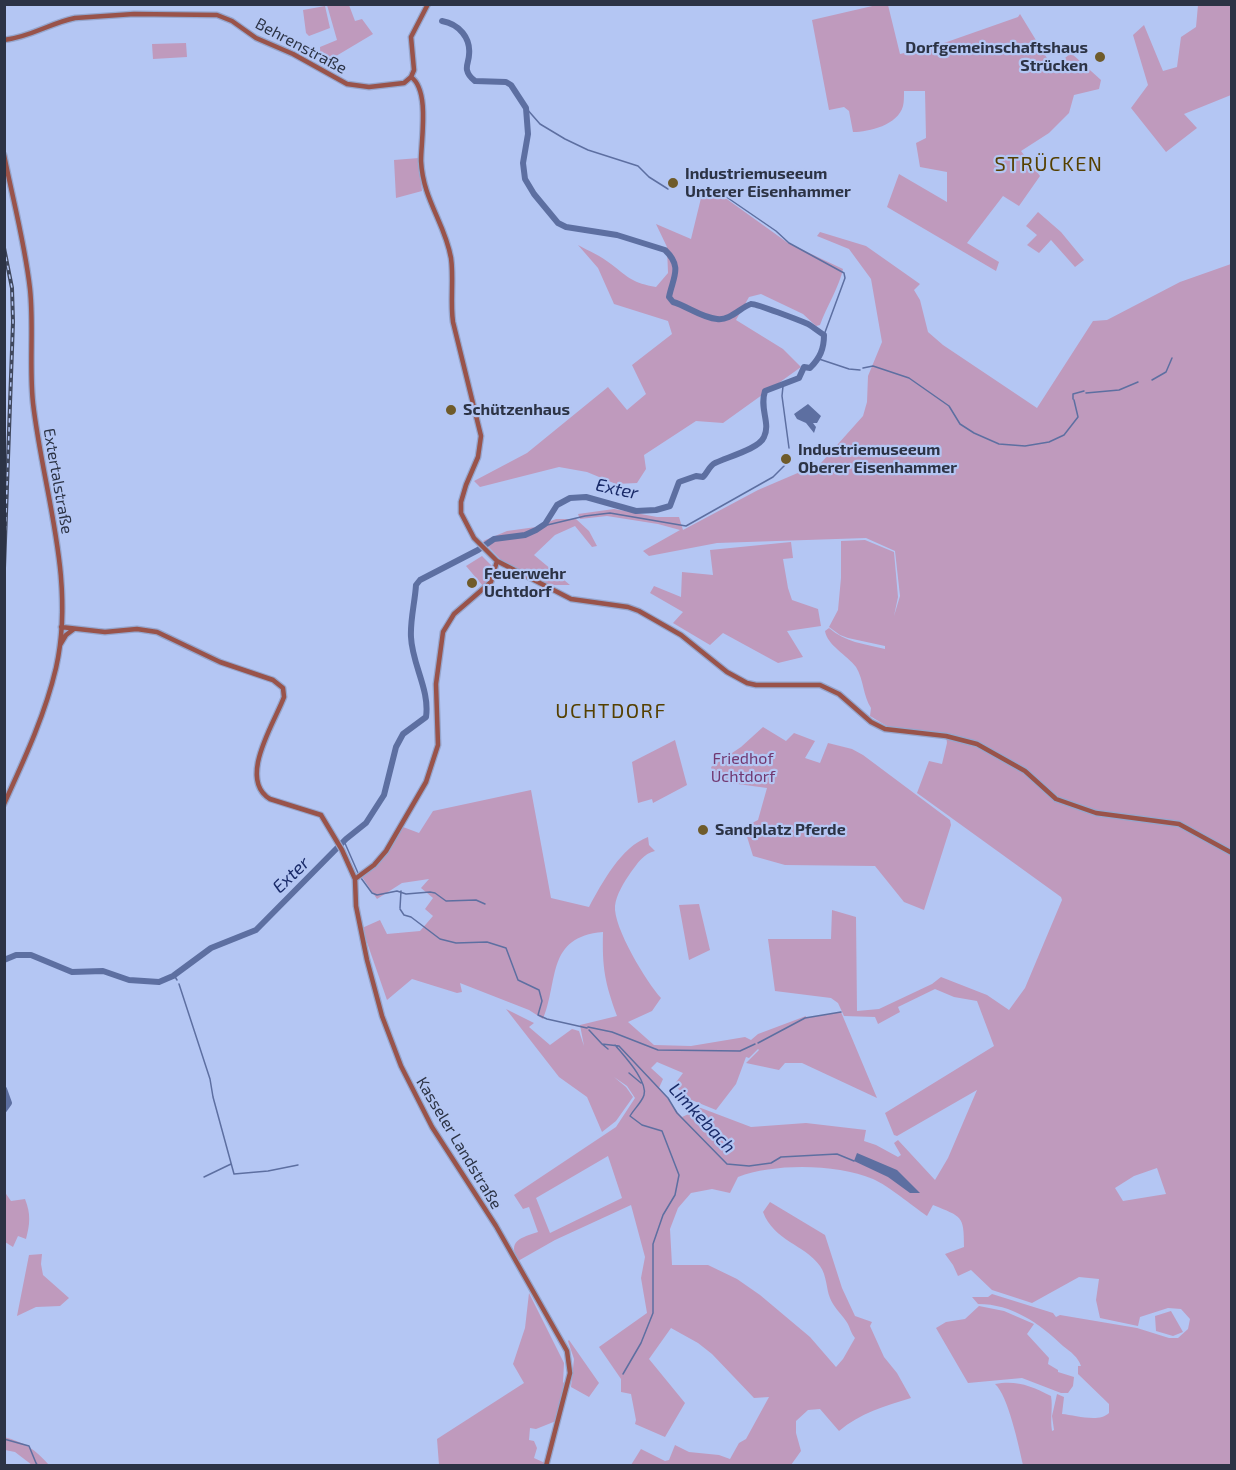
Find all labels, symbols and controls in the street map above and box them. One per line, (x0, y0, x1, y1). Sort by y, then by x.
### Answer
street label: Behrenstraße (252, 14, 350, 78)
place label: Dorfgemeinschaftshaus Strücken (905, 38, 1088, 76)
marker: Dorfgemeinschaftshaus Strücken (1093, 50, 1107, 64)
district label: STRÜCKEN (995, 152, 1103, 176)
place label: Industriemuseeum Unterer Eisenhammer (685, 164, 851, 202)
marker: Industriemuseeum Unterer Eisenhammer (666, 176, 680, 190)
place label: Schützenhaus (463, 400, 570, 420)
marker: Schützenhaus (444, 403, 458, 417)
street label: Extertalstraße (39, 427, 77, 535)
place label: Industriemuseeum Oberer Eisenhammer (798, 440, 957, 478)
marker: Industriemuseeum Oberer Eisenhammer (779, 452, 793, 466)
water label: Exter (594, 474, 640, 504)
place label: Feuerwehr Uchtdorf (484, 564, 566, 602)
marker: Feuerwehr Uchtdorf (465, 576, 479, 590)
district label: UCHTDORF (555, 699, 667, 723)
park label: Friedhof Uchtdorf (711, 749, 775, 787)
place label: Sandplatz Pferde (715, 820, 846, 840)
marker: Sandplatz Pferde (696, 823, 710, 837)
water label: Exter (268, 852, 314, 898)
street label: Kasseler Landstraße (412, 1073, 506, 1213)
water label: Limkebach (664, 1078, 740, 1158)

